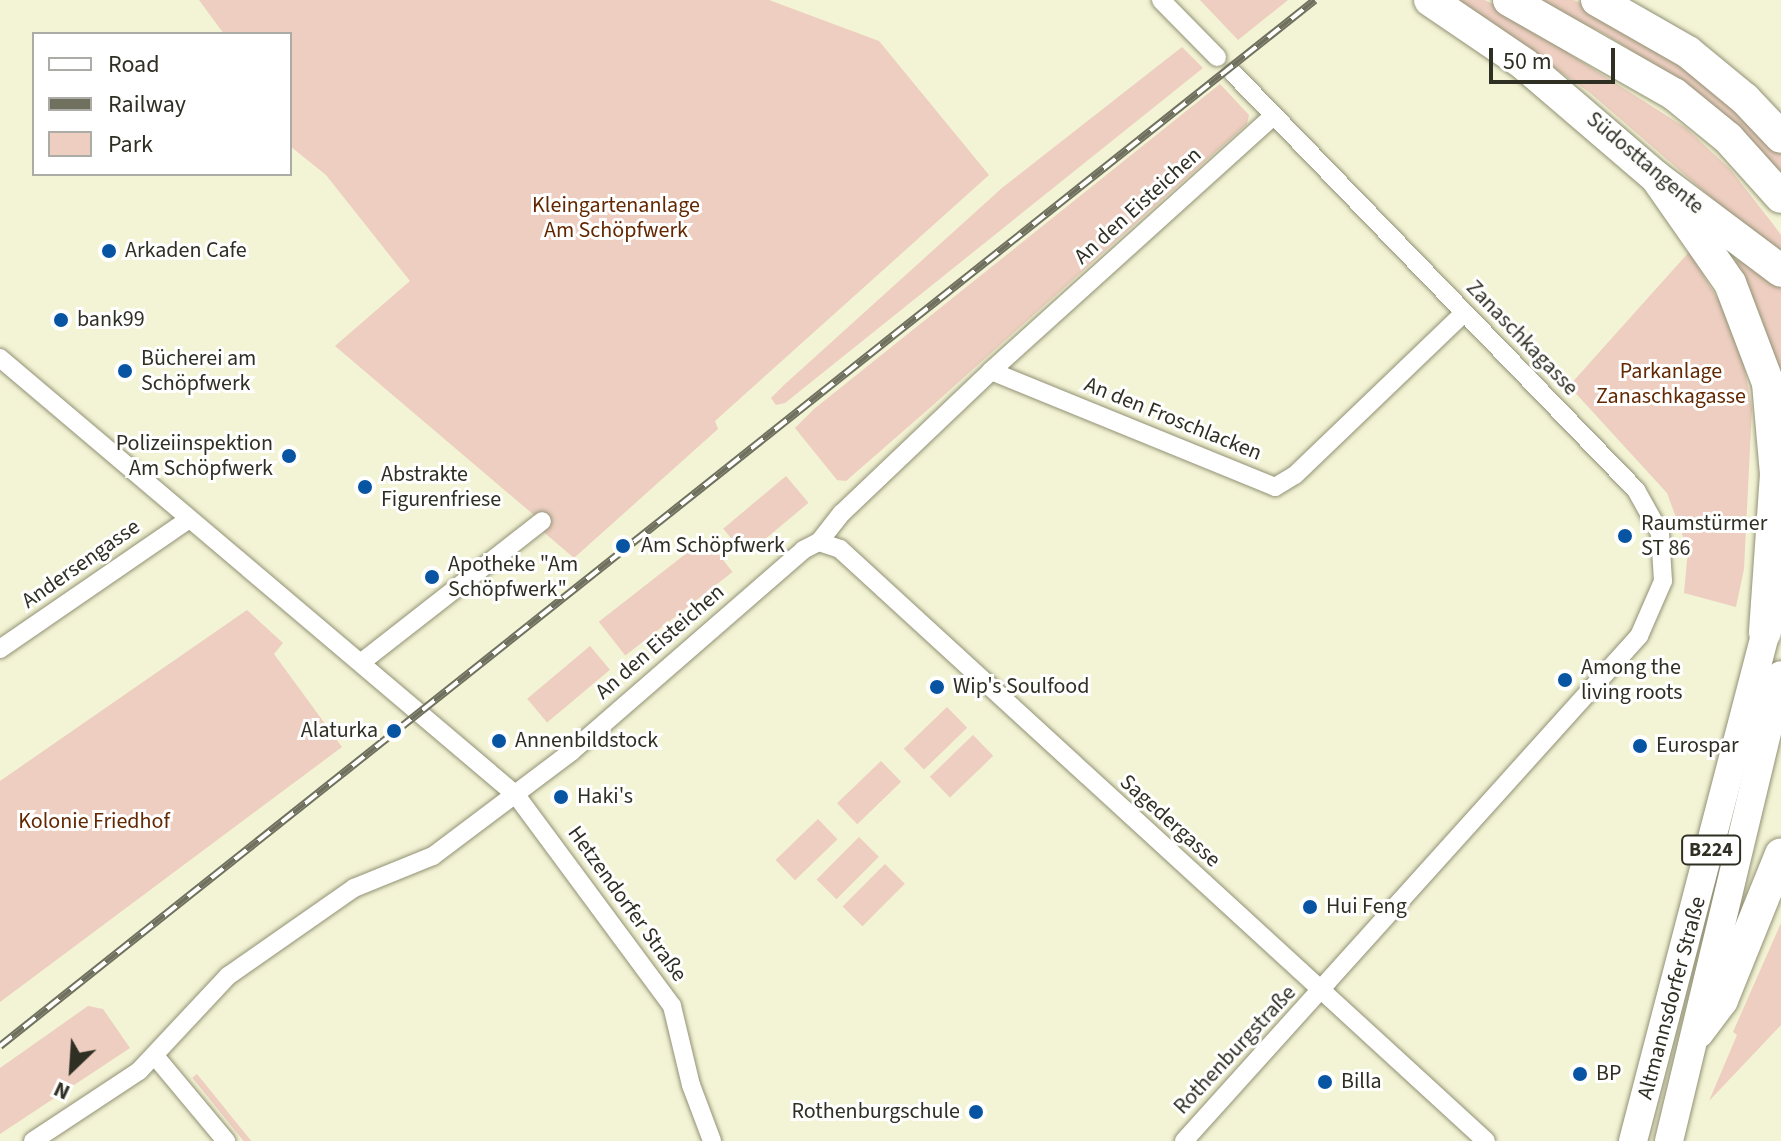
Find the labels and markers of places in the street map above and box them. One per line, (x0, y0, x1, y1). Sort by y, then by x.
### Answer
place label: Arkaden Cafe (125, 238, 247, 264)
marker: Arkaden Cafe (100, 242, 118, 260)
place label: bank99 (77, 307, 145, 333)
marker: bank99 (52, 311, 70, 329)
place label: Bücherei am Schöpfwerk (141, 345, 256, 396)
marker: Bücherei am Schöpfwerk (116, 362, 134, 380)
place label: Polizeiinspektion Am Schöpfwerk (116, 430, 273, 482)
marker: Polizeiinspektion Am Schöpfwerk (280, 447, 298, 465)
place label: Abstrakte Figurenfriese (381, 461, 501, 512)
marker: Abstrakte Figurenfriese (356, 478, 374, 496)
place label: Raumstürmer ST 86 (1641, 510, 1767, 562)
marker: Raumstürmer ST 86 (1616, 527, 1634, 545)
place label: Am Schöpfwerk (641, 533, 785, 559)
marker: Am Schöpfwerk (612, 535, 634, 557)
place label: Apotheke "Am Schöpfwerk" (448, 551, 578, 602)
marker: Apotheke "Am Schöpfwerk" (423, 568, 441, 586)
place label: Among the living roots (1581, 654, 1683, 706)
marker: Among the living roots (1556, 671, 1574, 689)
place label: Wip's Soulfood (953, 674, 1089, 700)
marker: Wip's Soulfood (928, 678, 946, 696)
place label: Alaturka (301, 718, 378, 744)
marker: Alaturka (385, 722, 403, 740)
place label: Annenbildstock (515, 728, 658, 754)
marker: Annenbildstock (490, 732, 508, 750)
place label: Eurospar (1656, 733, 1739, 759)
marker: Eurospar (1631, 737, 1649, 755)
place label: Haki's (577, 784, 633, 810)
marker: Haki's (552, 788, 570, 806)
place label: Hui Feng (1326, 894, 1407, 920)
marker: Hui Feng (1301, 898, 1319, 916)
place label: BP (1596, 1061, 1621, 1087)
marker: BP (1571, 1065, 1589, 1083)
place label: Billa (1341, 1069, 1382, 1095)
marker: Billa (1316, 1073, 1334, 1091)
place label: Rothenburgschule (791, 1099, 960, 1125)
marker: Rothenburgschule (967, 1103, 985, 1121)

